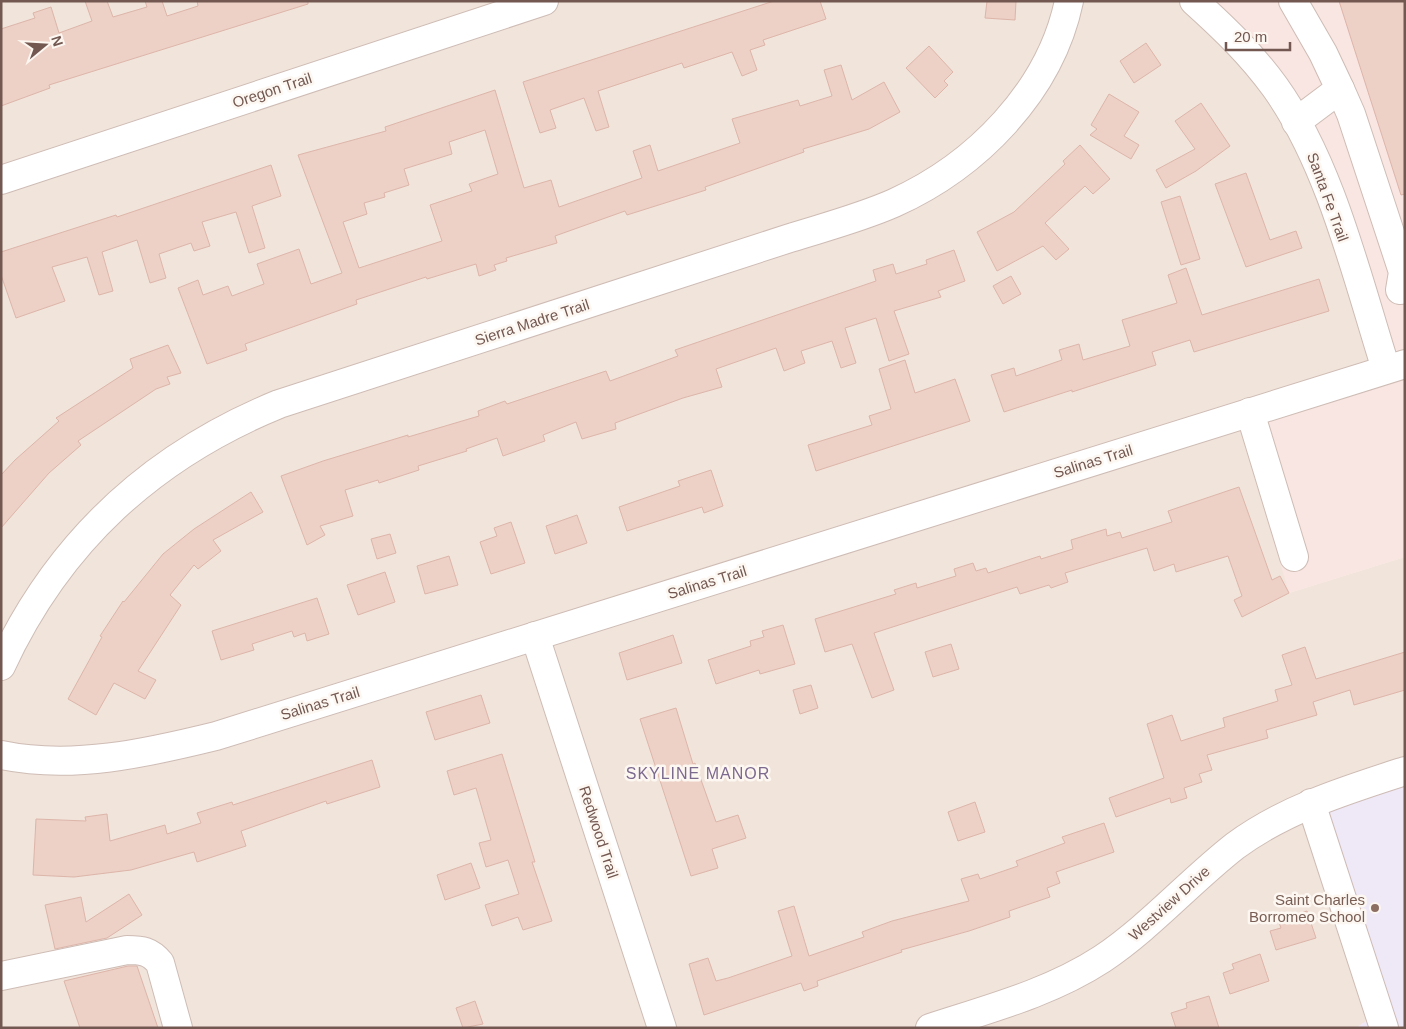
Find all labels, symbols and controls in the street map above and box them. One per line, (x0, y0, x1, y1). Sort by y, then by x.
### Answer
north arrow (20, 20, 70, 70)
scale bar (1226, 20, 1290, 52)
text: 20 m (1234, 28, 1267, 45)
text: N (48, 34, 67, 48)
street label: Oregon Trail (230, 69, 314, 111)
street label: Santa Fe Trail (1304, 150, 1352, 244)
street label: Sierra Madre Trail (473, 295, 591, 349)
street label: Salinas Trail (1051, 441, 1135, 481)
street label: Salinas Trail (665, 562, 749, 602)
street label: Salinas Trail (278, 683, 362, 723)
district label: SKYLINE MANOR (626, 765, 770, 782)
street label: Redwood Trail (576, 784, 622, 880)
street label: Westview Drive (1125, 862, 1213, 944)
place label: Saint Charles Borromeo School (1249, 891, 1365, 925)
marker: Saint Charles Borromeo School (1369, 902, 1381, 914)

